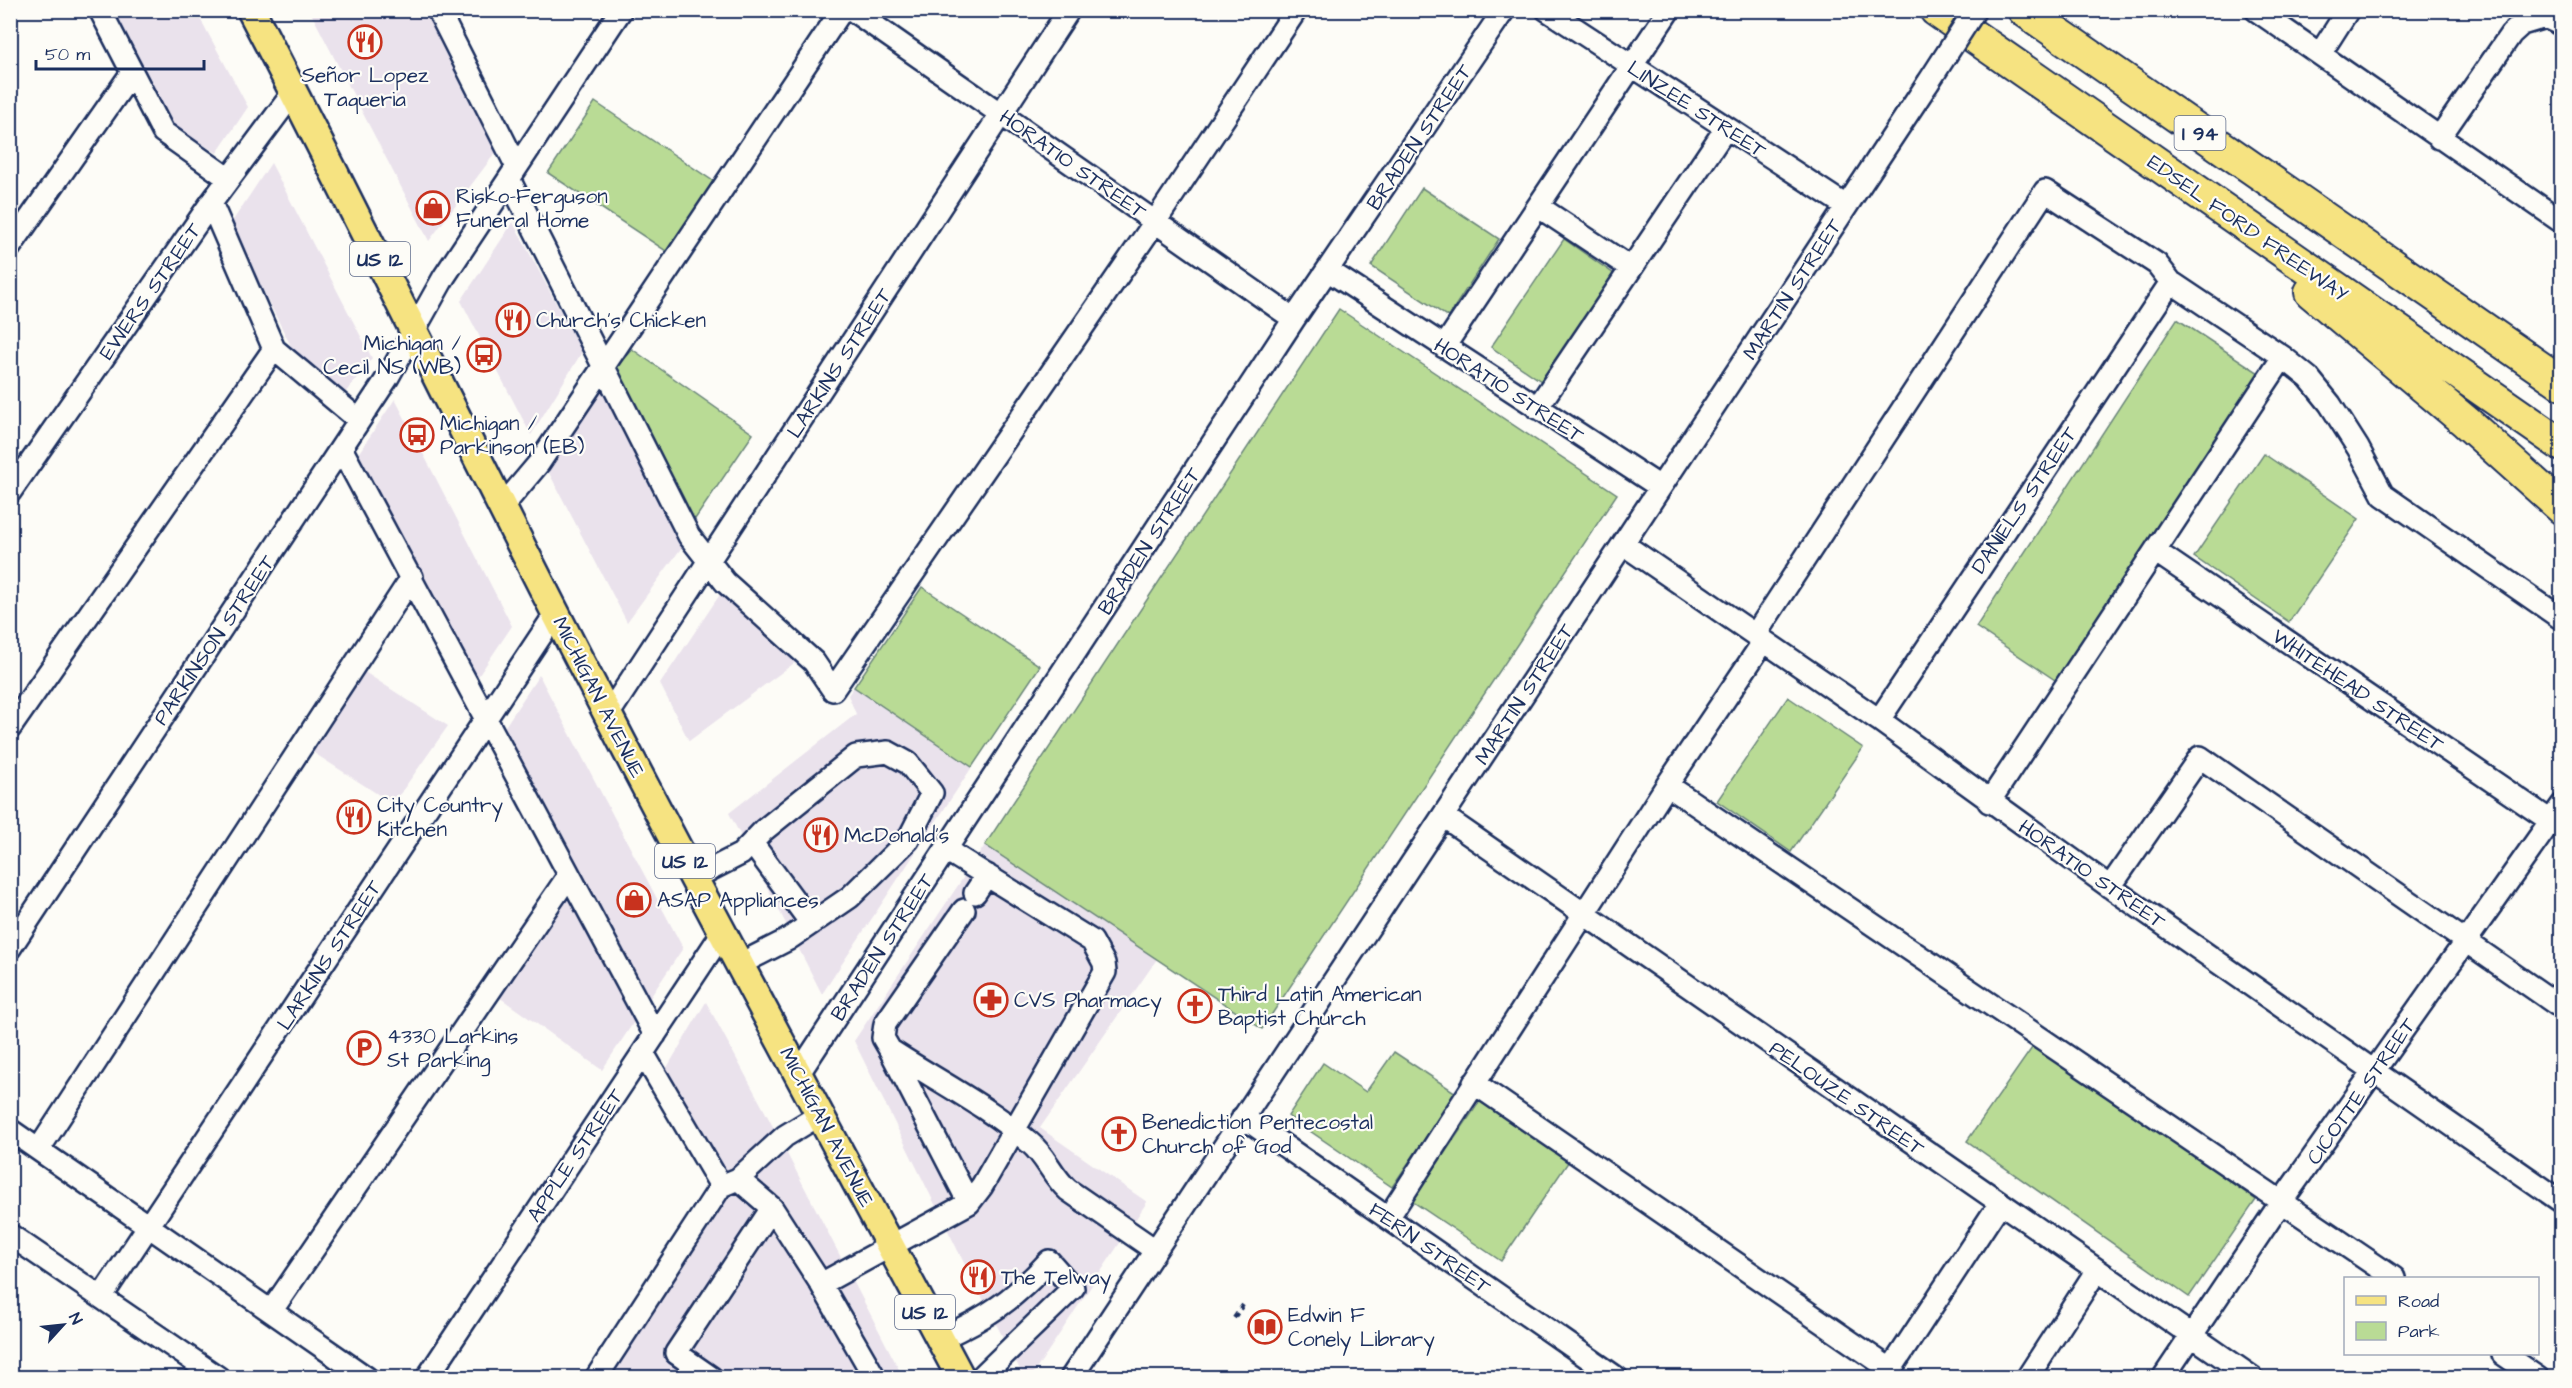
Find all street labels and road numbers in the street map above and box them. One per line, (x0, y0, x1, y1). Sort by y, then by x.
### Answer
street label: LINZEE STREET (1622, 54, 1773, 166)
street label: BRADEN STREET (1360, 58, 1480, 216)
street label: HORATIO STREET (993, 103, 1153, 227)
road number: I 94 (2174, 116, 2226, 150)
street label: EDSEL FORD FREEWAY (2141, 148, 2354, 309)
street label: MARTIN STREET (1736, 212, 1849, 366)
street label: EWERS STREET (92, 216, 209, 366)
road number: US 12 (350, 242, 410, 276)
street label: LARKINS STREET (780, 282, 899, 444)
street label: HORATIO STREET (1428, 331, 1590, 450)
street label: DANIELS STREET (1964, 420, 2085, 580)
street label: BRADEN STREET (1091, 461, 1208, 621)
street label: PARKINSON STREET (147, 549, 283, 731)
street label: MICHIGAN AVENUE (545, 612, 652, 783)
street label: MARTIN STREET (1468, 617, 1581, 771)
street label: WHITEHEAD STREET (2266, 622, 2450, 759)
street label: HORATIO STREET (2012, 813, 2172, 937)
road number: US 12 (655, 844, 715, 878)
street label: BRADEN STREET (824, 867, 941, 1027)
street label: LARKINS STREET (270, 874, 389, 1036)
street label: CICOTTE STREET (2300, 1011, 2424, 1171)
street label: PELOUZE STREET (1763, 1034, 1931, 1163)
street label: MICHIGAN AVENUE (772, 1042, 881, 1213)
street label: APPLE STREET (520, 1082, 631, 1228)
street label: FERN STREET (1363, 1196, 1497, 1302)
road number: US 12 (895, 1295, 955, 1329)

